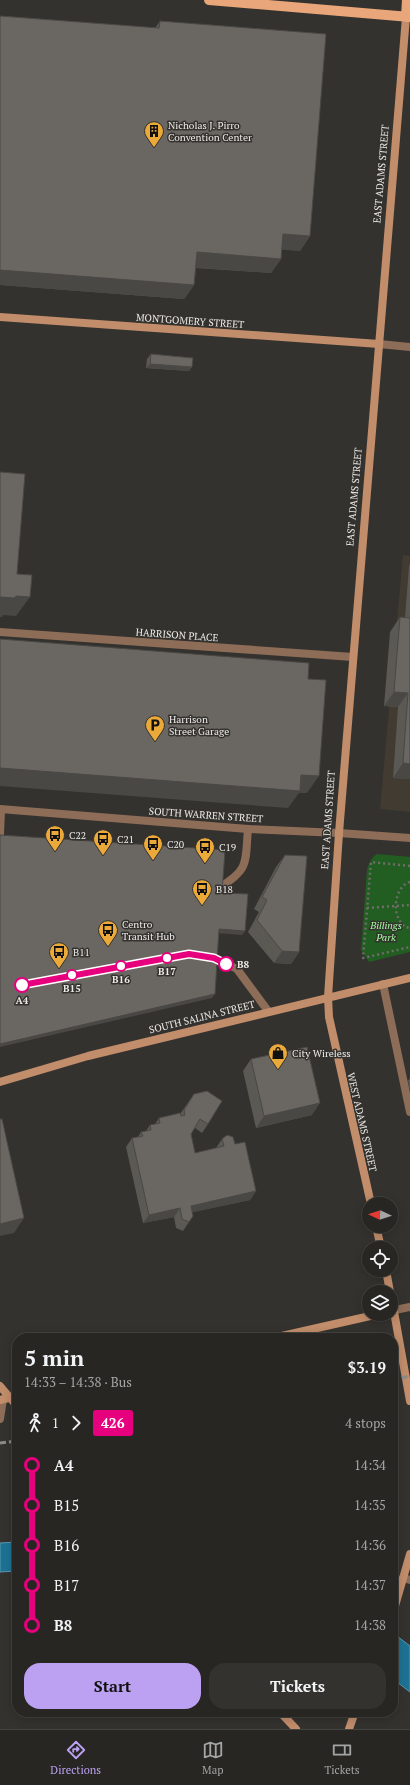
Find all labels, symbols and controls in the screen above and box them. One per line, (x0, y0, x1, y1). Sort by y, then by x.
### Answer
place label: Nicholas J. Pirro Convention Center (168, 119, 252, 144)
building icon: Nicholas J. Pirro Convention Center (143, 120, 165, 148)
street label: EAST ADAMS STREET (370, 124, 392, 224)
street label: MONTGOMERY STREET (135, 311, 245, 331)
street label: EAST ADAMS STREET (343, 447, 365, 547)
street label: HARRISON PLACE (135, 626, 219, 644)
place label: Harrison Street Garage (169, 713, 229, 738)
parking icon: Harrison Street Garage (144, 714, 166, 742)
street label: EAST ADAMS STREET (318, 770, 338, 870)
street label: SOUTH WARREN STREET (148, 805, 264, 825)
bus stop icon: C22 (44, 824, 66, 852)
bus stop icon: C21 (92, 828, 114, 856)
place label: C22 (69, 829, 86, 842)
place label: C21 (117, 833, 134, 846)
bus stop icon: C20 (142, 833, 164, 861)
bus stop icon: C19 (194, 836, 216, 864)
place label: C20 (167, 838, 184, 851)
place label: C19 (219, 841, 236, 854)
bus stop icon: B18 (191, 878, 213, 906)
place label: B18 (216, 883, 233, 896)
place label: Centro Transit Hub (122, 918, 175, 943)
bus stop icon: Centro Transit Hub (97, 919, 119, 947)
park label: Billings Park (369, 919, 402, 944)
bus stop icon: B11 (48, 941, 70, 969)
place label: B11 (73, 946, 90, 959)
marker: B17 (161, 952, 173, 964)
marker: B8 (218, 956, 234, 972)
place label: B8 (237, 958, 249, 971)
marker: B16 (115, 960, 127, 972)
place label: B17 (158, 965, 176, 978)
marker: B15 (66, 969, 78, 981)
place label: B16 (112, 973, 130, 986)
marker: A4 (14, 977, 30, 993)
place label: B15 (63, 982, 81, 995)
place label: A4 (16, 994, 29, 1007)
street label: SOUTH SALINA STREET (148, 998, 256, 1036)
shop icon: City Wireless (267, 1042, 289, 1070)
place label: City Wireless (292, 1047, 351, 1060)
street label: WEST ADAMS STREET (344, 1071, 380, 1173)
north arrow (362, 1197, 398, 1233)
map controls (362, 1197, 398, 1321)
button: locate (362, 1241, 398, 1277)
button: layers (362, 1285, 398, 1321)
text: 5 min (24, 1343, 84, 1372)
text: $3.19 (348, 1357, 386, 1377)
text: 14:33 – 14:38 · Bus (24, 1373, 132, 1391)
icon: walk (24, 1412, 46, 1434)
icon: forward (65, 1412, 87, 1434)
text: 426 (101, 1413, 125, 1432)
text: 1 (52, 1414, 59, 1432)
text: 4 stops (345, 1414, 386, 1432)
text: A4 (54, 1455, 73, 1475)
text: 14:34 (354, 1456, 386, 1474)
text: B15 (54, 1495, 79, 1515)
text: 14:35 (354, 1496, 386, 1514)
text: B16 (54, 1535, 79, 1555)
text: 14:36 (354, 1536, 386, 1554)
text: B17 (54, 1575, 79, 1595)
text: 14:37 (354, 1576, 386, 1594)
text: B8 (54, 1615, 72, 1635)
text: 14:38 (354, 1616, 386, 1634)
button: Start (24, 1663, 201, 1709)
button: Tickets (209, 1663, 386, 1709)
tab: Directions (50, 1739, 101, 1777)
tab: Map (202, 1739, 224, 1777)
tab: Tickets (324, 1739, 360, 1777)

